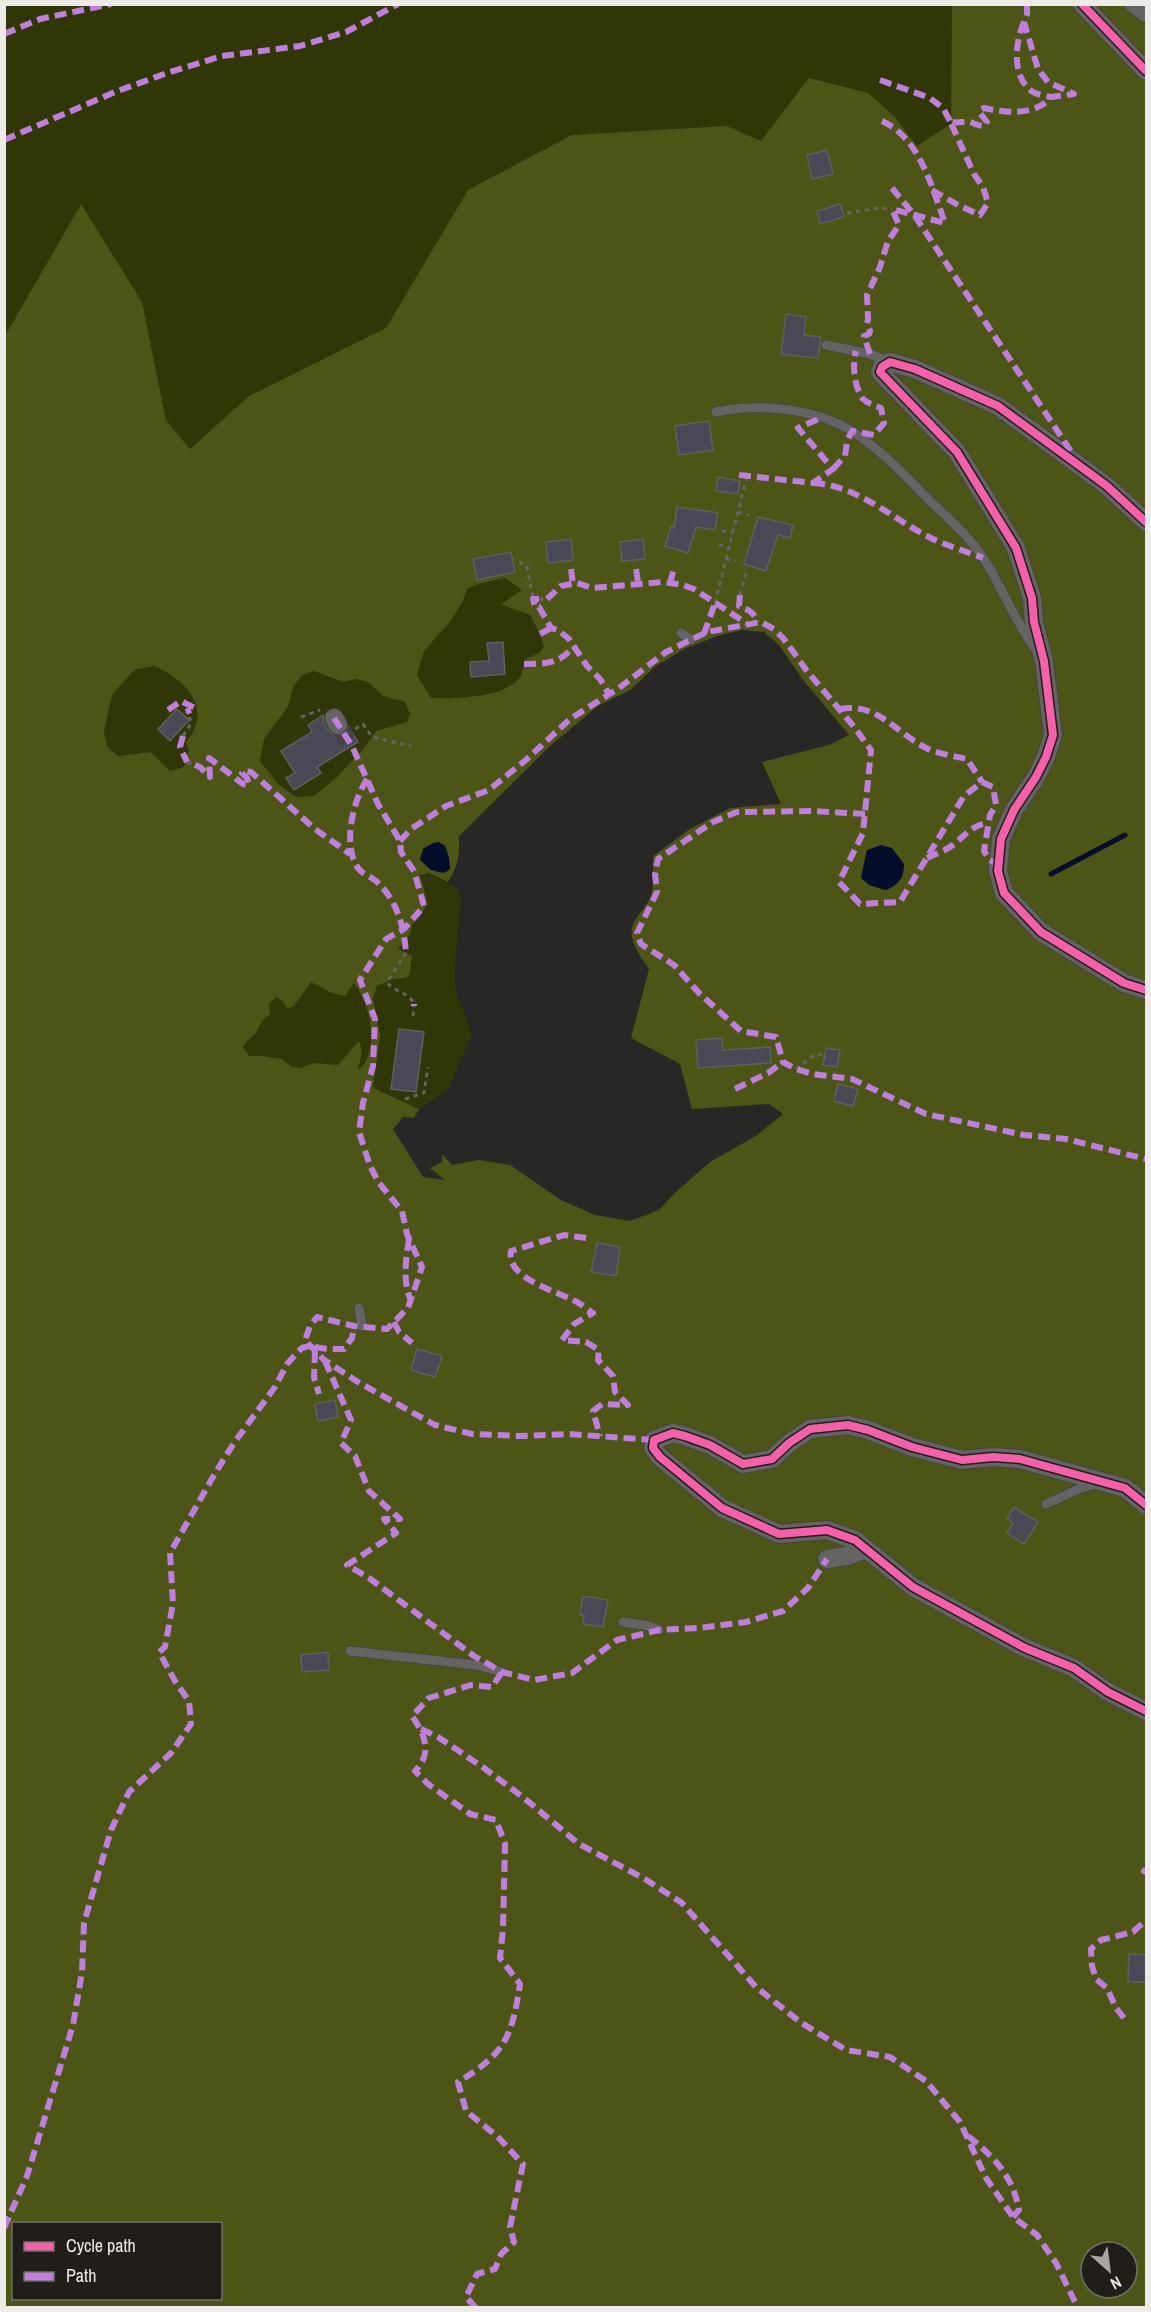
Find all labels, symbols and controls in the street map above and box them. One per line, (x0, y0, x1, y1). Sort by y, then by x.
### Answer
legend (12, 2222, 222, 2300)
text: Cycle path (66, 2233, 136, 2258)
north arrow (1079, 2240, 1139, 2300)
text: Path (66, 2263, 96, 2288)
text: N (1107, 2271, 1125, 2295)

